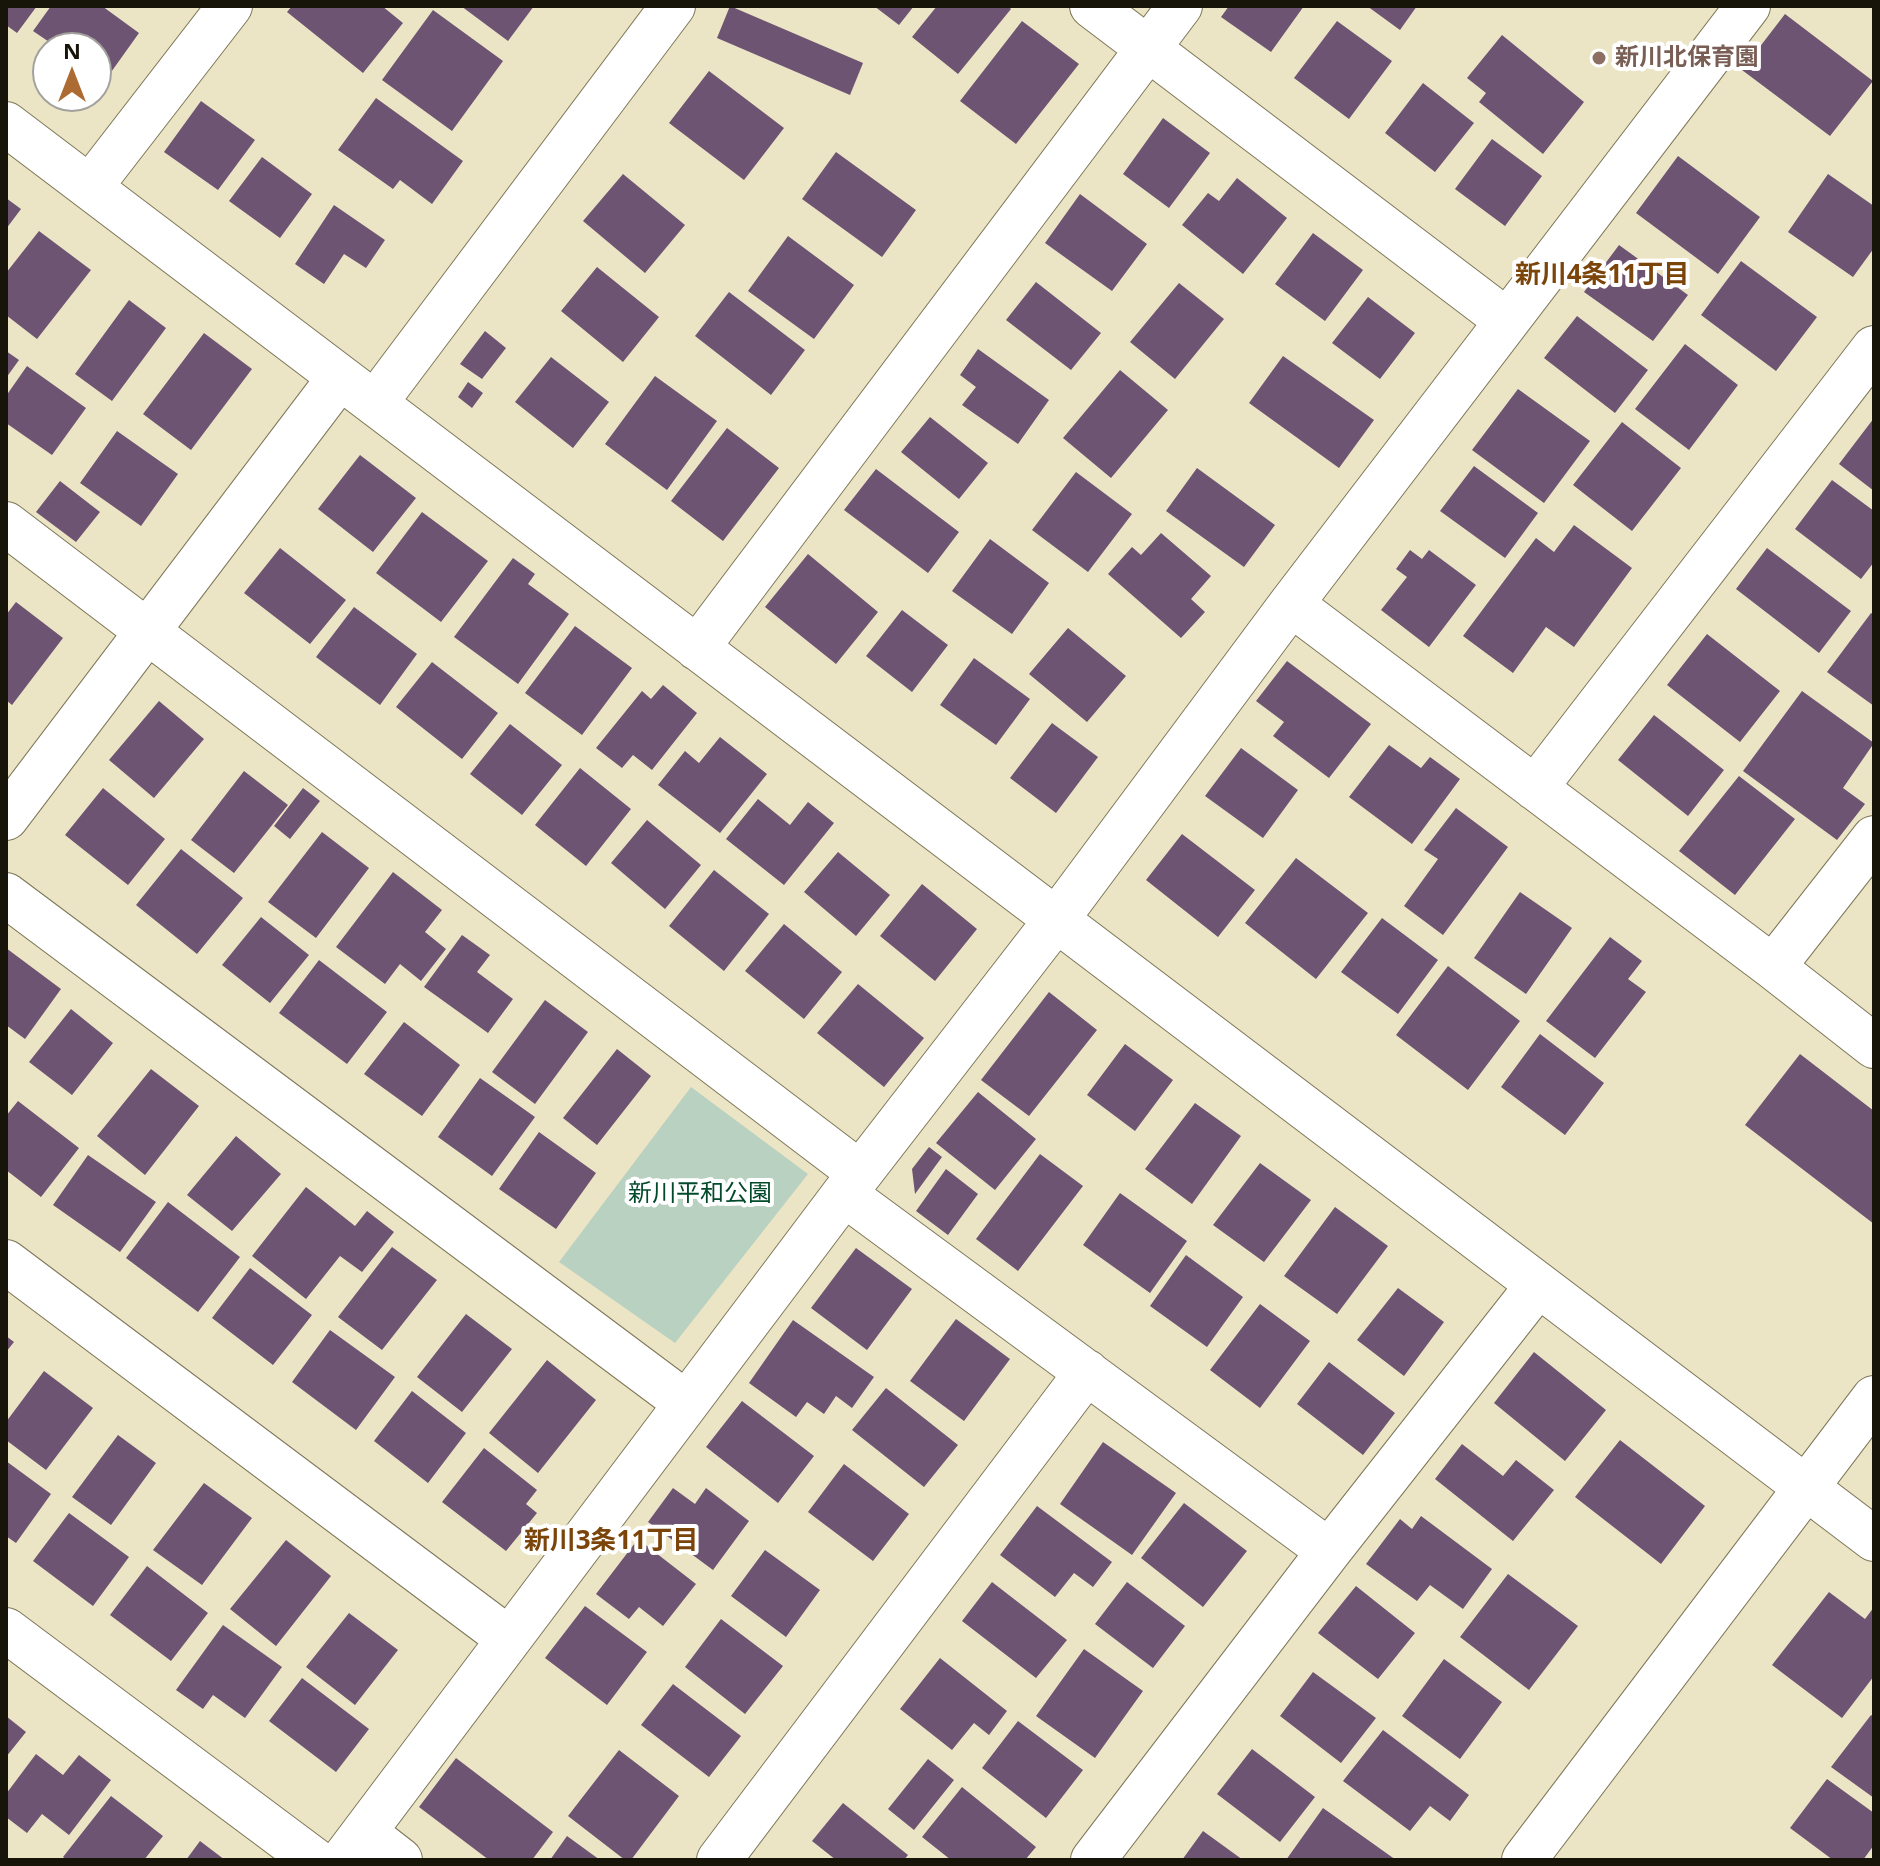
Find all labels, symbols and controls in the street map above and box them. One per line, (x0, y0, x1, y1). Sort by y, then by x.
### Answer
north arrow (32, 32, 112, 112)
text: N (63, 35, 81, 65)
place label: 新川北保育園 (1615, 44, 1759, 72)
marker: 新川北保育園 (1590, 49, 1608, 67)
district label: 新川4条11丁目 (1515, 260, 1689, 292)
park label: 新川平和公園 (628, 1180, 772, 1208)
district label: 新川3条11丁目 (524, 1526, 698, 1558)

